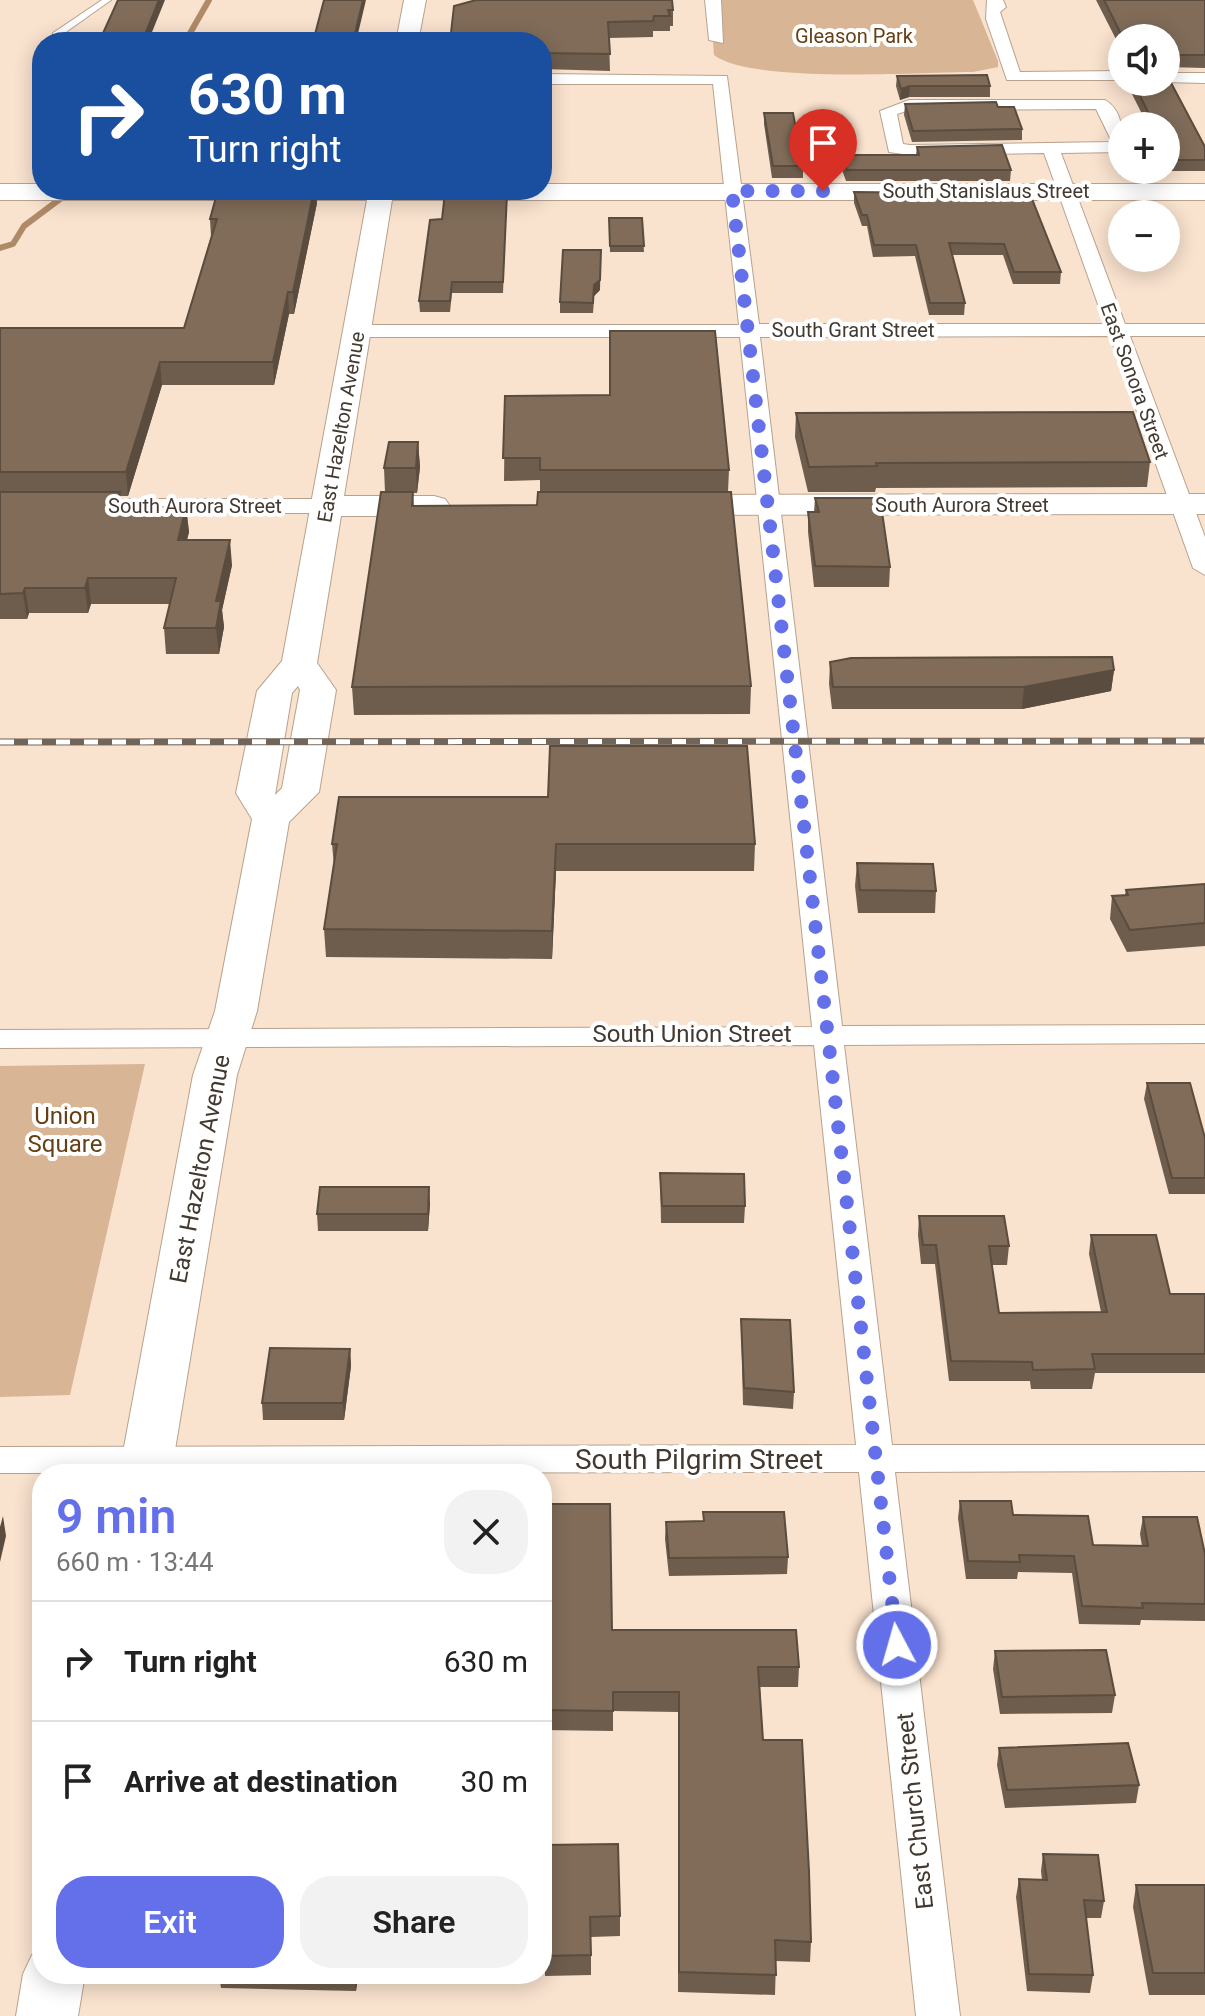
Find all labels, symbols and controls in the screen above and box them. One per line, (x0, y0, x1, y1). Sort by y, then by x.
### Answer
park label: Gleason Park (795, 24, 914, 48)
map controls (1108, 24, 1180, 272)
button: sound (1108, 24, 1180, 96)
text: 630 m (188, 62, 347, 128)
icon: right (56, 64, 160, 168)
pin (789, 109, 857, 191)
button: + (1108, 112, 1180, 184)
icon: arrive (801, 121, 845, 165)
text: Turn right (188, 129, 341, 171)
street label: South Stanislaus Street (882, 179, 1090, 203)
button: − (1108, 200, 1180, 272)
street label: East Sonora Street (1096, 299, 1174, 463)
street label: South Grant Street (771, 318, 935, 342)
street label: East Hazelton Avenue (312, 330, 370, 524)
street label: South Aurora Street (875, 493, 1049, 517)
street label: South Aurora Street (108, 494, 282, 518)
street label: South Union Street (592, 1020, 792, 1048)
street label: East Hazelton Avenue (164, 1052, 236, 1286)
park label: Union Square (28, 1102, 102, 1158)
street label: South Pilgrim Street (575, 1443, 823, 1476)
text: 9 min (56, 1488, 176, 1545)
button: close (444, 1490, 528, 1574)
text: 660 m · 13:44 (56, 1547, 214, 1577)
position arrow (855, 1603, 939, 1687)
icon: right (56, 1639, 100, 1683)
text: Turn right (124, 1644, 257, 1679)
text: 630 m (444, 1644, 528, 1679)
street label: East Church Street (891, 1711, 939, 1911)
icon: arrive (56, 1759, 100, 1803)
text: Arrive at destination (124, 1764, 398, 1799)
text: 30 m (461, 1764, 528, 1799)
button: Exit (56, 1876, 284, 1968)
button: Share (300, 1876, 528, 1968)

